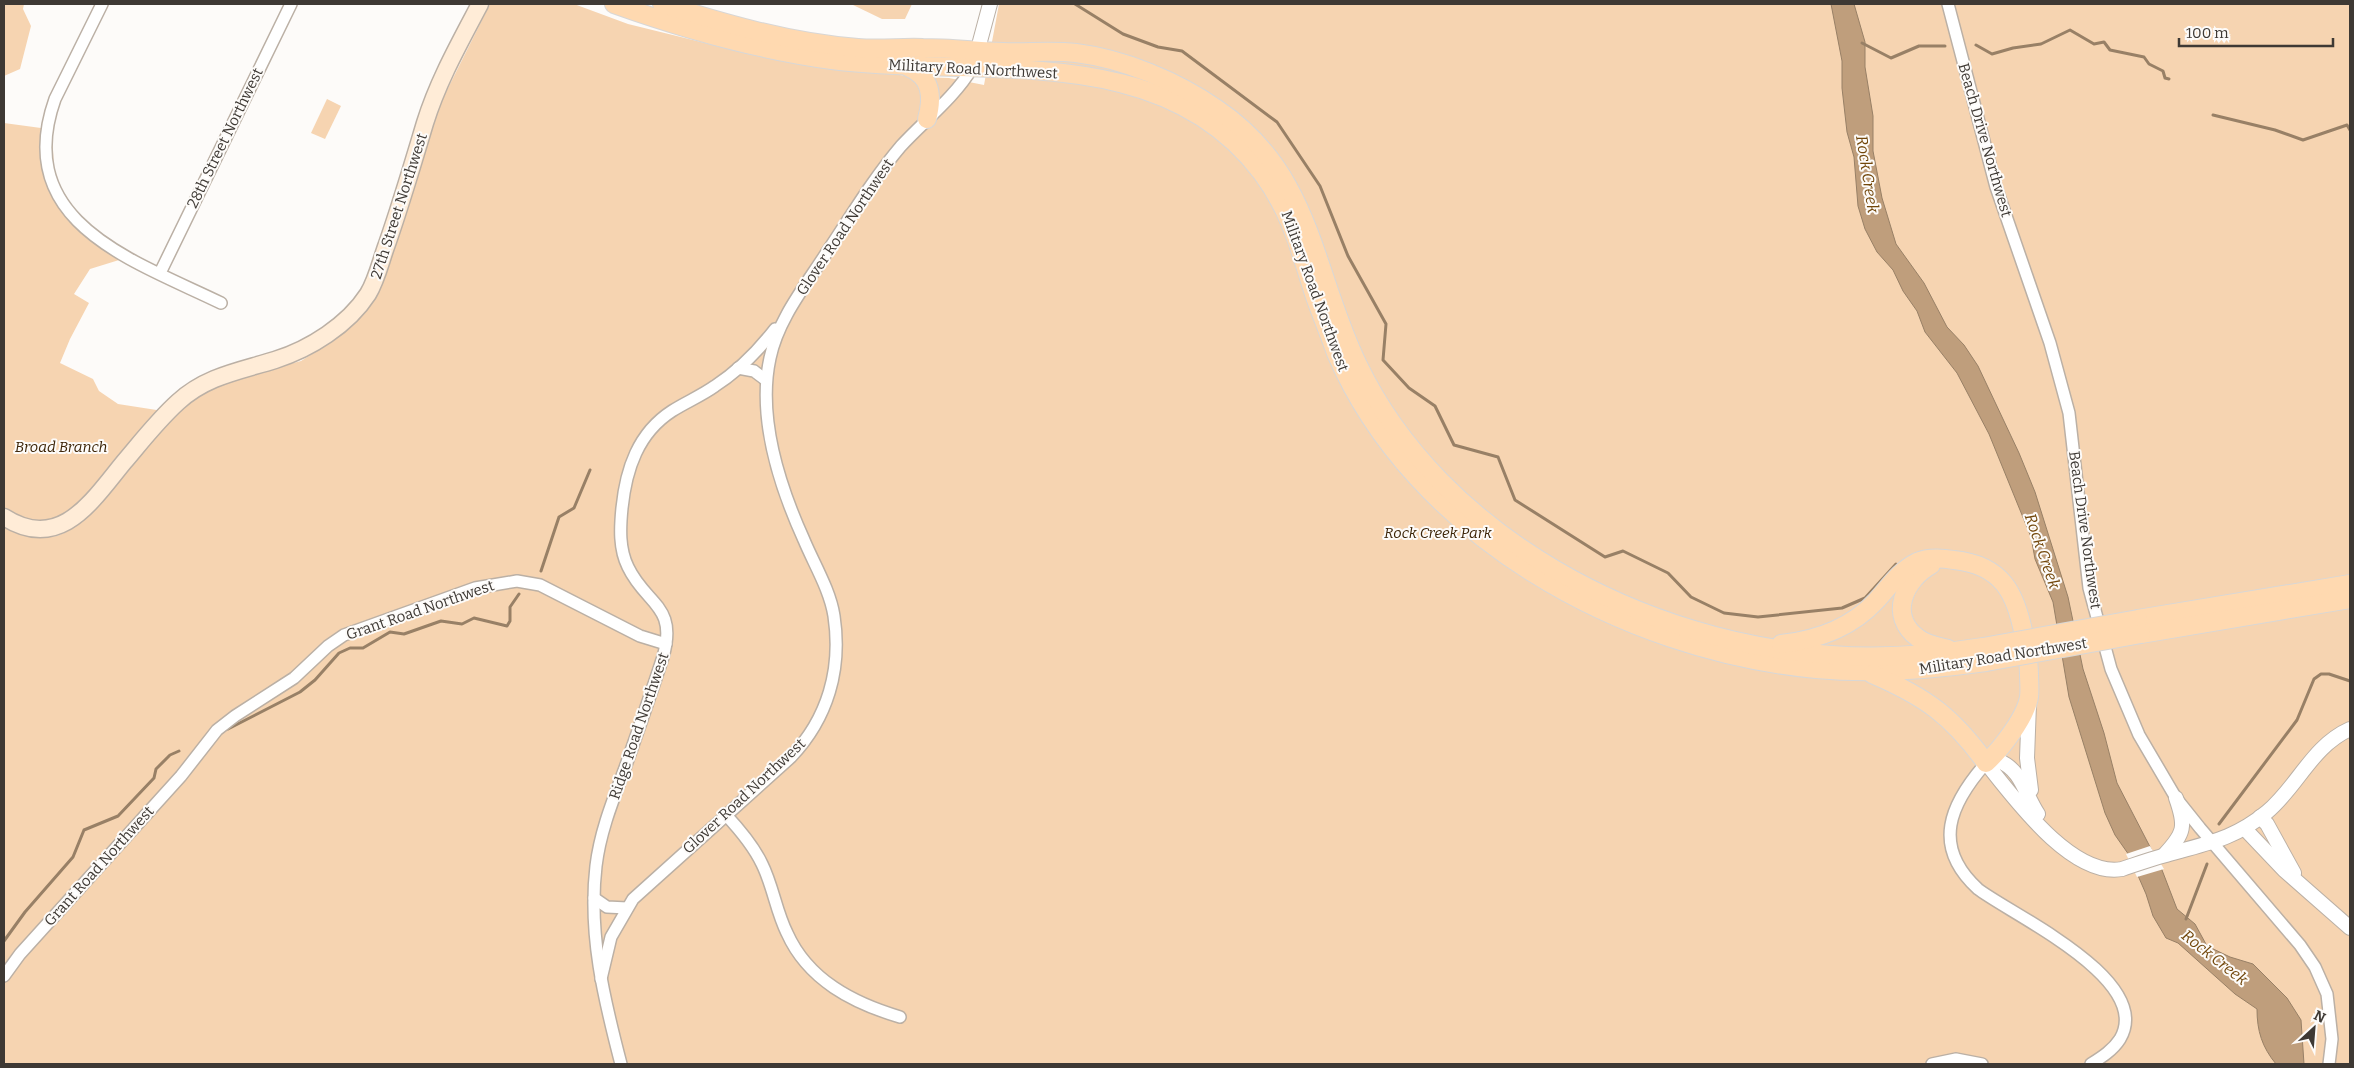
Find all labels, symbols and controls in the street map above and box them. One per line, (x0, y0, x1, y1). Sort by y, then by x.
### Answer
scale bar (2179, 15, 2333, 47)
text: 100 m (2186, 24, 2229, 42)
street label: Military Road Northwest (888, 56, 1059, 82)
street label: Beach Drive Northwest (1954, 61, 2016, 220)
street label: 28th Street Northwest (183, 65, 267, 211)
street label: 27th Street Northwest (367, 130, 431, 281)
water label: Rock Creek (1852, 134, 1883, 215)
street label: Glover Road Northwest (793, 155, 898, 299)
street label: Military Road Northwest (1278, 208, 1353, 374)
park label: Broad Branch (15, 438, 107, 456)
street label: Beach Drive Northwest (2065, 450, 2105, 611)
water label: Rock Creek (2021, 511, 2064, 592)
park label: Rock Creek Park (1384, 524, 1493, 542)
street label: Grant Road Northwest (344, 576, 497, 644)
street label: Military Road Northwest (1918, 634, 2089, 678)
street label: Ridge Road Northwest (605, 650, 673, 802)
street label: Glover Road Northwest (679, 734, 809, 857)
street label: Grant Road Northwest (40, 802, 158, 930)
water label: Rock Creek (2178, 926, 2252, 989)
north arrow (2289, 1003, 2339, 1053)
text: N (2311, 1007, 2328, 1027)

